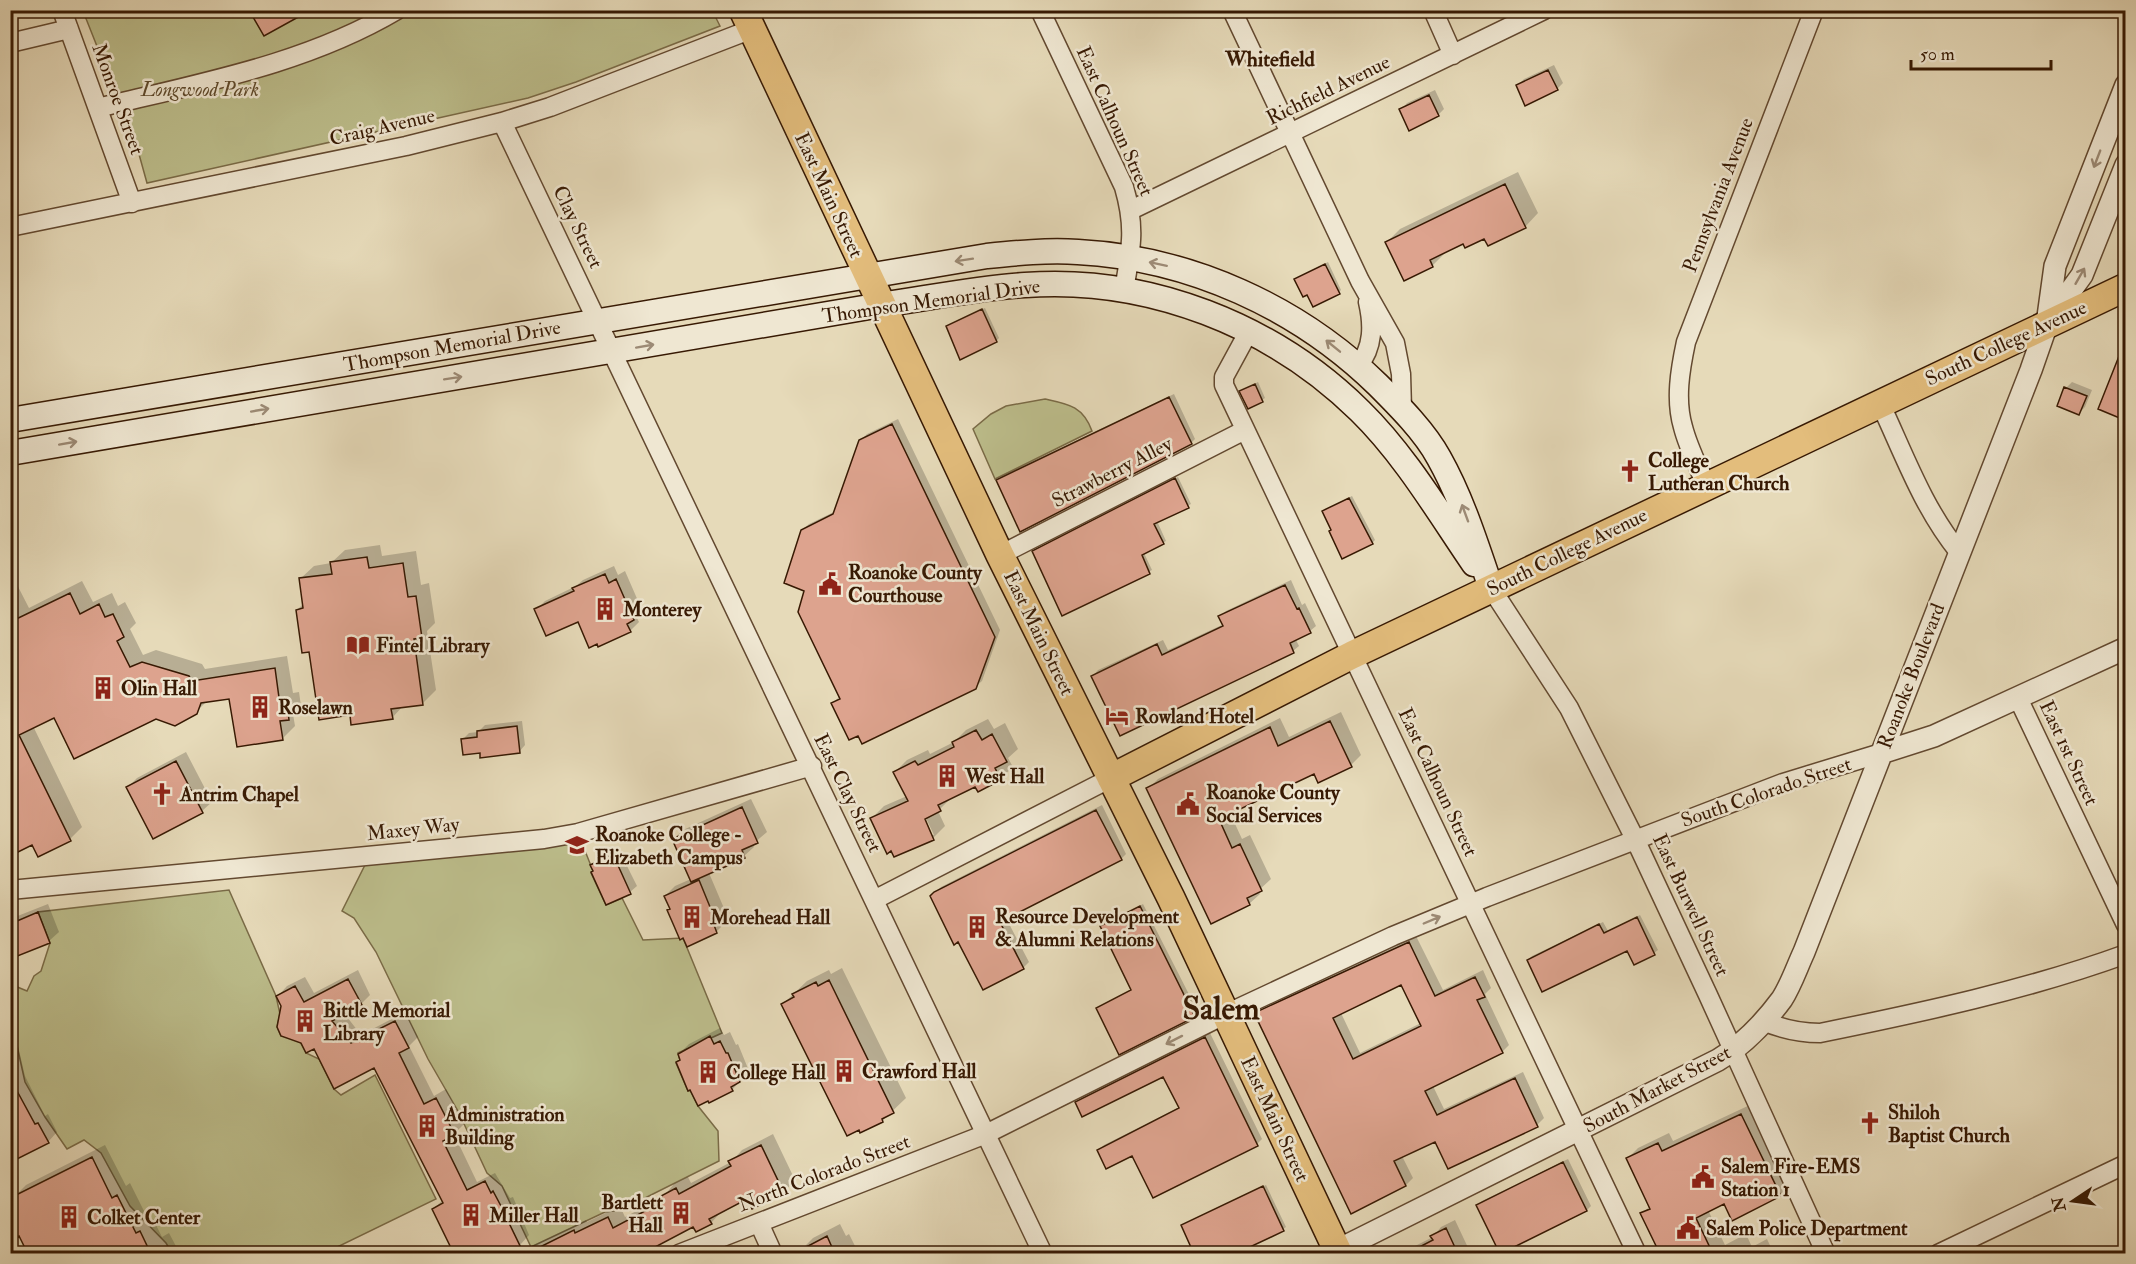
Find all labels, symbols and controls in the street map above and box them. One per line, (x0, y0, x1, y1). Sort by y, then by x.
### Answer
scale bar (1911, 33, 2050, 71)
street label: Monroe Street (86, 40, 150, 159)
street label: East Calhoun Street (1071, 42, 1159, 200)
text: 50 m (1920, 43, 1955, 66)
district label: Whitefield (1224, 46, 1315, 73)
street label: Richfield Avenue (1262, 49, 1394, 131)
park label: Longwood Park (140, 77, 259, 102)
street label: Craig Avenue (327, 103, 437, 151)
street label: Pennsylvania Avenue (1677, 114, 1759, 276)
street label: East Main Street (789, 128, 869, 262)
one-way arrow (2090, 150, 2101, 168)
street label: Clay Street (547, 182, 609, 273)
one-way arrow (955, 254, 975, 265)
one-way arrow (1149, 258, 1168, 269)
one-way arrow (2075, 268, 2087, 285)
street label: Thompson Memorial Drive (820, 273, 1042, 330)
street label: South College Avenue (1921, 295, 2091, 391)
street label: Thompson Memorial Drive (341, 315, 563, 378)
one-way arrow (1325, 339, 1341, 352)
one-way arrow (635, 340, 654, 351)
one-way arrow (442, 372, 462, 383)
one-way arrow (250, 404, 270, 415)
street label: Strawberry Alley (1048, 430, 1177, 513)
one-way arrow (58, 437, 78, 448)
place label: College Lutheran Church (1648, 448, 1790, 496)
church icon: College Lutheran Church (1617, 458, 1643, 484)
street label: South College Avenue (1483, 502, 1651, 602)
one-way arrow (1459, 504, 1470, 523)
place label: Roanoke County Courthouse (848, 560, 983, 608)
street label: East Main Street (998, 567, 1080, 700)
public building icon: Roanoke County Courthouse (817, 571, 843, 597)
building icon: Monterey (592, 596, 618, 622)
place label: Monterey (622, 597, 702, 623)
street label: Roanoke Boulevard (1872, 599, 1950, 752)
library icon: Fintel Library (345, 632, 371, 658)
place label: Fintel Library (376, 633, 491, 659)
building icon: Olin Hall (90, 675, 116, 701)
place label: Olin Hall (121, 676, 198, 701)
building icon: Roselawn (247, 694, 273, 720)
place label: Roselawn (278, 695, 353, 720)
street label: East 1st Street (2034, 696, 2104, 810)
hotel icon: Rowland Hotel (1104, 703, 1130, 729)
place label: Rowland Hotel (1135, 704, 1255, 729)
street label: East Calhoun Street (1393, 704, 1484, 861)
street label: East Clay Street (808, 729, 888, 857)
street label: South Colorado Street (1677, 751, 1855, 833)
building icon: West Hall (934, 763, 960, 789)
place label: West Hall (964, 764, 1045, 789)
place label: Roanoke County Social Services (1206, 780, 1341, 828)
church icon: Antrim Chapel (149, 781, 175, 807)
place label: Antrim Chapel (179, 782, 300, 808)
public building icon: Roanoke County Social Services (1175, 791, 1201, 817)
street label: Maxey Way (365, 812, 462, 846)
place label: Roanoke College - Elizabeth Campus (595, 822, 743, 871)
street label: East Burwell Street (1647, 830, 1735, 981)
school or university icon: Roanoke College - Elizabeth Campus (564, 832, 590, 858)
building icon: Morehead Hall (679, 904, 705, 930)
place label: Resource Development & Alumni Relations (995, 904, 1180, 952)
place label: Morehead Hall (709, 905, 831, 930)
building icon: Resource Development & Alumni Relations (964, 914, 990, 940)
one-way arrow (1422, 914, 1441, 925)
district label: Salem (1182, 989, 1260, 1029)
place label: Bittle Memorial Library (323, 998, 451, 1047)
building icon: Bittle Memorial Library (292, 1008, 318, 1034)
one-way arrow (1165, 1035, 1183, 1046)
street label: South Market Street (1579, 1039, 1736, 1138)
street label: East Main Street (1235, 1052, 1315, 1186)
building icon: Crawford Hall (831, 1058, 857, 1084)
building icon: College Hall (695, 1059, 721, 1085)
place label: Crawford Hall (862, 1059, 977, 1084)
place label: College Hall (726, 1060, 827, 1086)
place label: Shiloh Baptist Church (1888, 1100, 2011, 1149)
place label: Administration Building (444, 1102, 565, 1151)
church icon: Shiloh Baptist Church (1857, 1110, 1883, 1136)
building icon: Administration Building (414, 1113, 440, 1139)
street label: North Colorado Street (735, 1129, 914, 1217)
place label: Salem Fire-EMS Station 1 (1721, 1154, 1860, 1202)
public building icon: Salem Fire-EMS Station 1 (1690, 1164, 1716, 1190)
north arrow (2043, 1171, 2103, 1231)
place label: Bartlett Hall (601, 1190, 664, 1238)
text: N (2048, 1194, 2071, 1214)
building icon: Bartlett Hall (668, 1200, 694, 1226)
building icon: Miller Hall (458, 1202, 484, 1228)
place label: Miller Hall (488, 1203, 580, 1228)
building icon: Colket Center (56, 1204, 82, 1230)
place label: Colket Center (87, 1205, 201, 1230)
public building icon: Salem Police Department (1675, 1215, 1701, 1241)
place label: Salem Police Department (1706, 1216, 1908, 1242)

